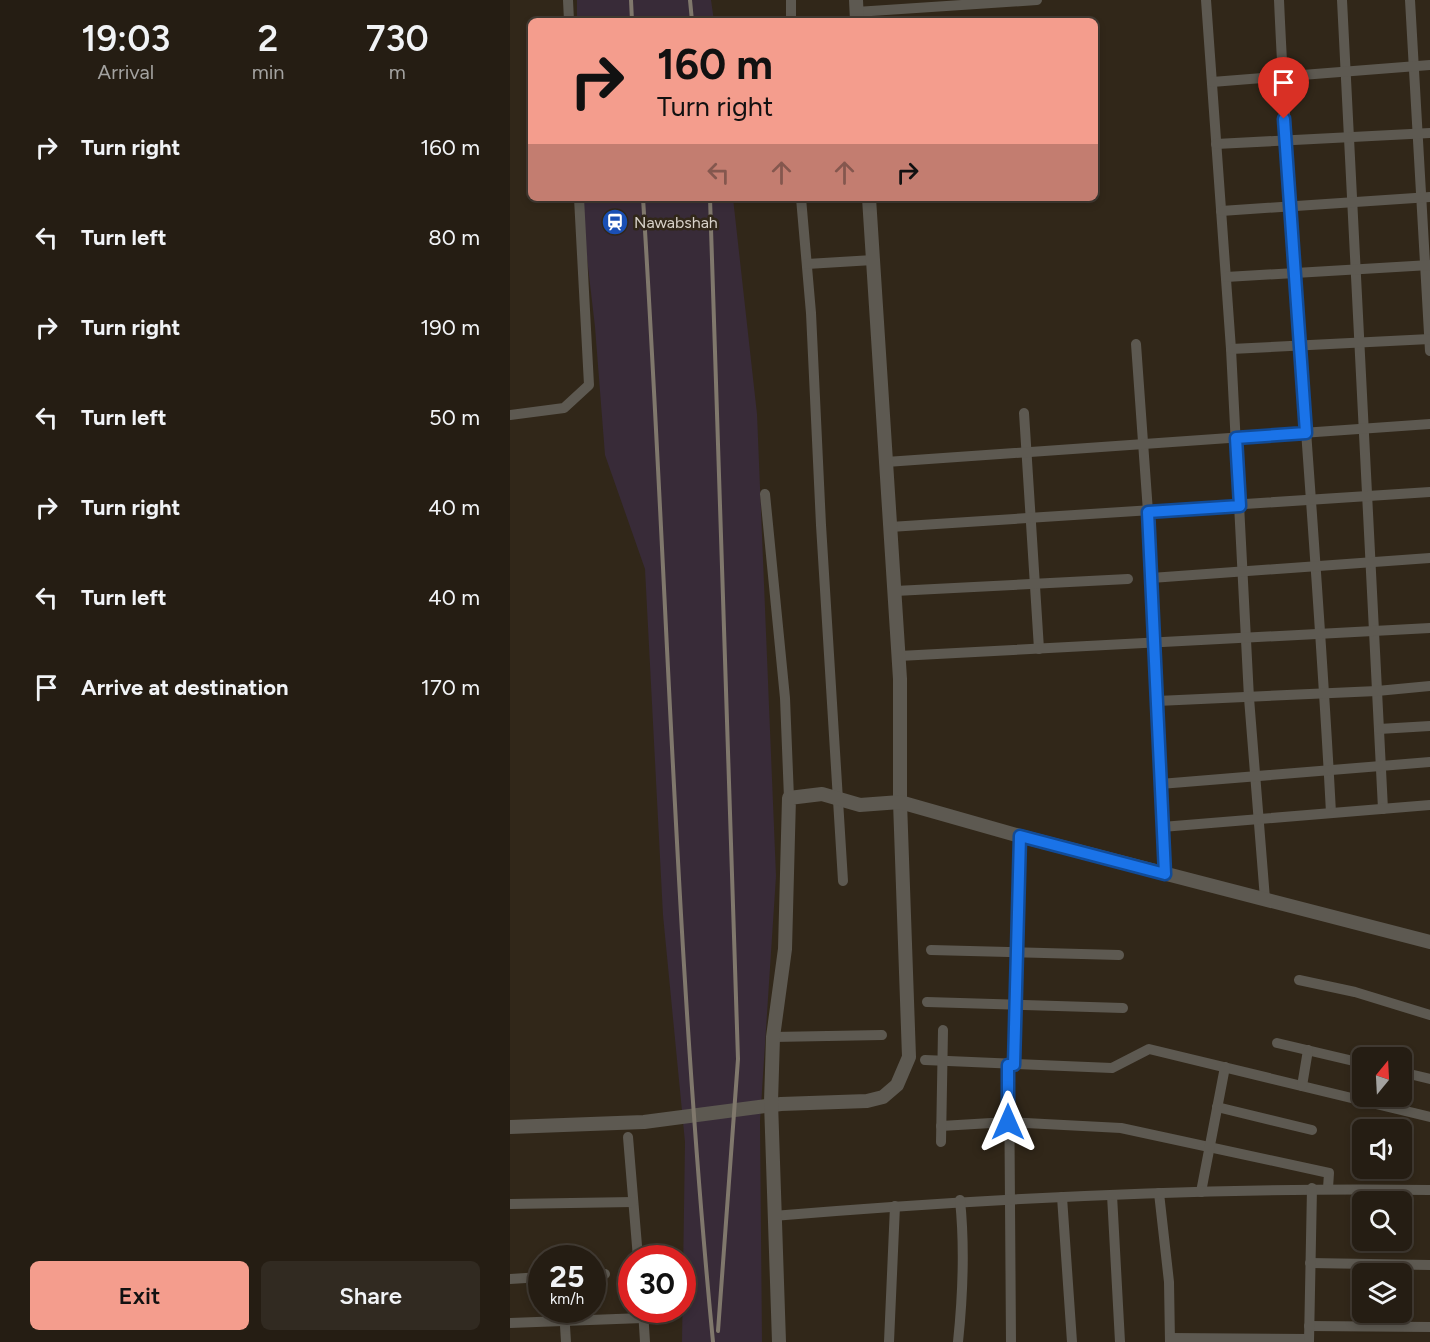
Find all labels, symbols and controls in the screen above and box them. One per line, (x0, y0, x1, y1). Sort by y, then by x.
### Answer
text: 19:03 (81, 17, 170, 60)
text: 2 (258, 17, 278, 60)
text: 730 (366, 17, 429, 60)
text: 160 m (657, 39, 773, 90)
icon: right (558, 42, 636, 120)
pin (1258, 57, 1309, 119)
text: Arrival (98, 60, 154, 84)
text: min (252, 60, 284, 84)
text: m (389, 60, 406, 84)
icon: arrive (1267, 66, 1300, 99)
text: Turn right (657, 90, 773, 123)
icon: right (30, 131, 63, 164)
text: Turn right (81, 134, 180, 161)
text: 160 m (420, 134, 480, 161)
icon: left (702, 156, 735, 189)
icon: ahead (765, 156, 798, 189)
icon: ahead (828, 156, 861, 189)
icon: right (891, 156, 924, 189)
station icon: Nawabshah (600, 207, 630, 237)
place label: Nawabshah (634, 213, 718, 232)
icon: left (30, 221, 63, 254)
text: Turn left (81, 224, 167, 251)
text: 80 m (428, 224, 480, 251)
icon: right (30, 311, 63, 344)
text: Turn right (81, 314, 180, 341)
text: 190 m (420, 314, 480, 341)
icon: left (30, 401, 63, 434)
text: Turn left (81, 404, 167, 431)
text: 50 m (429, 404, 480, 431)
icon: right (30, 491, 63, 524)
text: Turn right (81, 494, 180, 521)
text: 40 m (428, 494, 480, 521)
icon: left (30, 581, 63, 614)
text: Turn left (81, 584, 167, 611)
text: 40 m (428, 584, 480, 611)
icon: arrive (30, 671, 63, 704)
text: Arrive at destination (81, 674, 289, 701)
text: 170 m (421, 674, 480, 701)
north arrow (1352, 1047, 1412, 1107)
map controls (1352, 1047, 1412, 1323)
position arrow (976, 1090, 1040, 1154)
button: sound (1352, 1119, 1412, 1179)
button: search (1352, 1191, 1412, 1251)
speed limit sign: 30 (618, 1245, 696, 1323)
text: 25 (550, 1258, 584, 1295)
button: Exit (30, 1261, 249, 1330)
button: Share (261, 1261, 480, 1330)
button: layers (1352, 1263, 1412, 1323)
text: km/h (550, 1290, 584, 1308)

